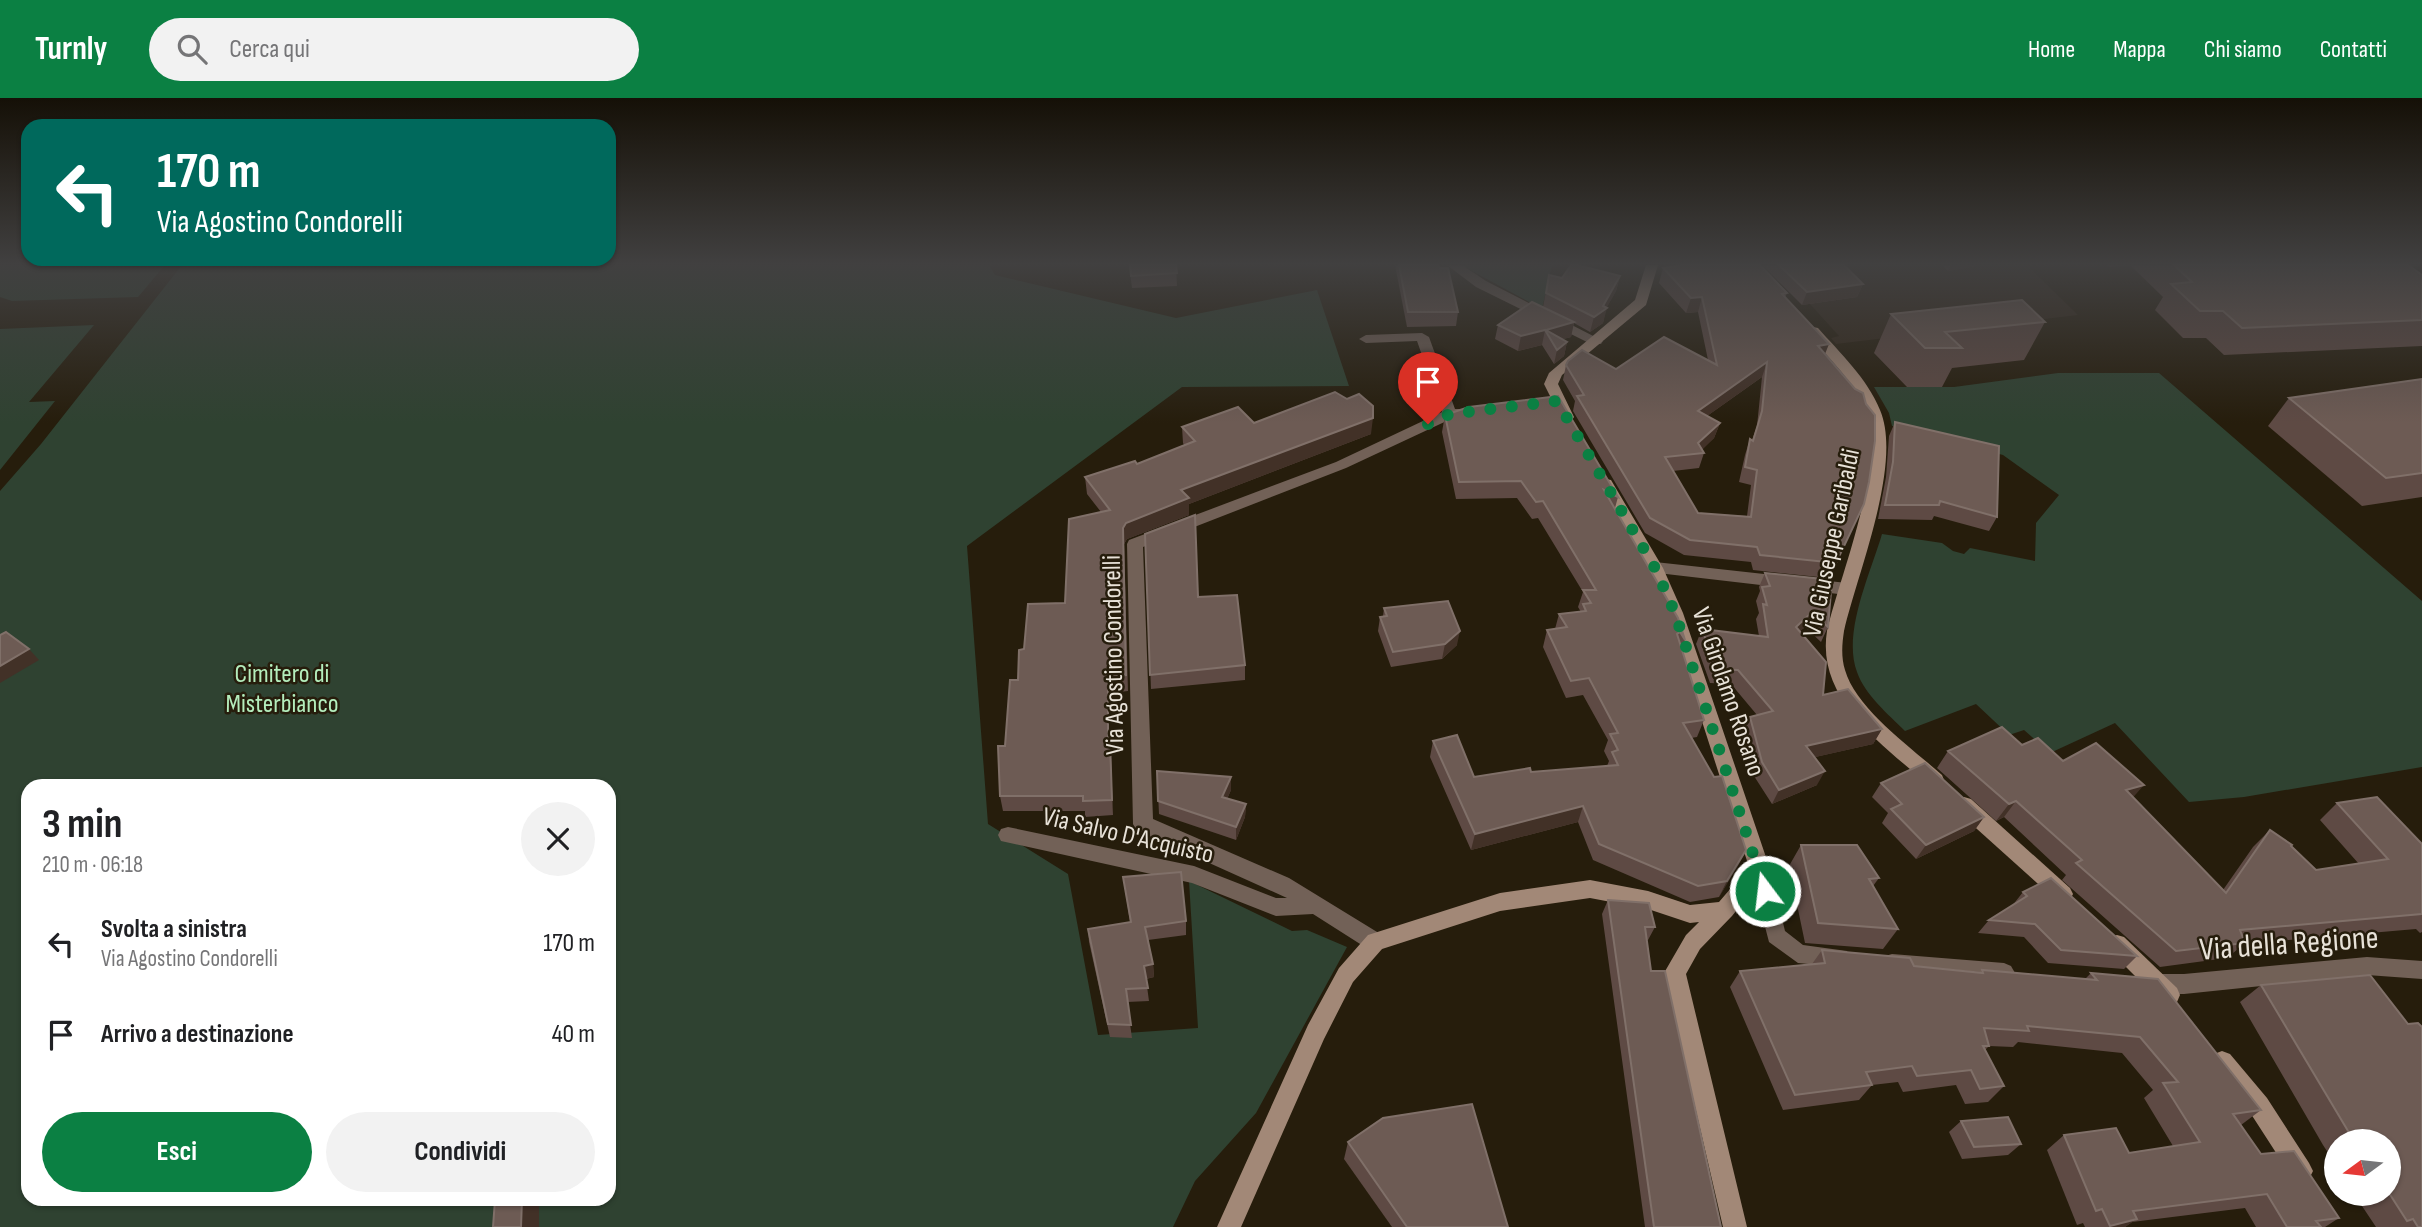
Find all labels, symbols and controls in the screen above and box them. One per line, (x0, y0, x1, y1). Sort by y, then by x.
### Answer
search box (149, 18, 639, 81)
text: Turnly (35, 29, 107, 69)
icon: search (173, 30, 211, 68)
text: Cerca qui (229, 34, 310, 65)
text: Home (2028, 35, 2075, 64)
text: Mappa (2113, 35, 2166, 64)
text: Chi siamo (2204, 35, 2282, 64)
text: Contatti (2320, 35, 2387, 64)
text: 170 m (157, 143, 261, 202)
icon: left (42, 147, 133, 238)
text: Via Agostino Condorelli (157, 203, 403, 242)
pin (1398, 352, 1458, 424)
icon: arrive (1409, 363, 1447, 401)
street label: Via Giuseppe Garibaldi (1797, 446, 1867, 640)
street label: Via Agostino Condorelli (1097, 555, 1131, 755)
street label: Via Girolamo Rosano (1685, 604, 1771, 780)
park label: Cimitero di Misterbianco (225, 659, 339, 720)
text: 3 min (42, 799, 122, 850)
street label: Via Salvo D'Acquisto (1040, 801, 1216, 871)
button: close (521, 802, 595, 876)
text: 210 m · 06:18 (42, 851, 143, 879)
position arrow (1728, 854, 1802, 928)
text: Svolta a sinistra (101, 914, 247, 945)
street label: Via della Regione (2198, 918, 2380, 970)
icon: left (42, 925, 80, 963)
text: 170 m (543, 928, 595, 959)
text: Via Agostino Condorelli (101, 945, 278, 973)
icon: arrive (42, 1016, 80, 1054)
text: Arrivo a destinazione (101, 1019, 294, 1050)
text: 40 m (552, 1019, 595, 1050)
button: Esci (42, 1112, 312, 1192)
button: Condividi (326, 1112, 595, 1192)
north arrow (2324, 1129, 2401, 1206)
map controls (2324, 1129, 2401, 1206)

